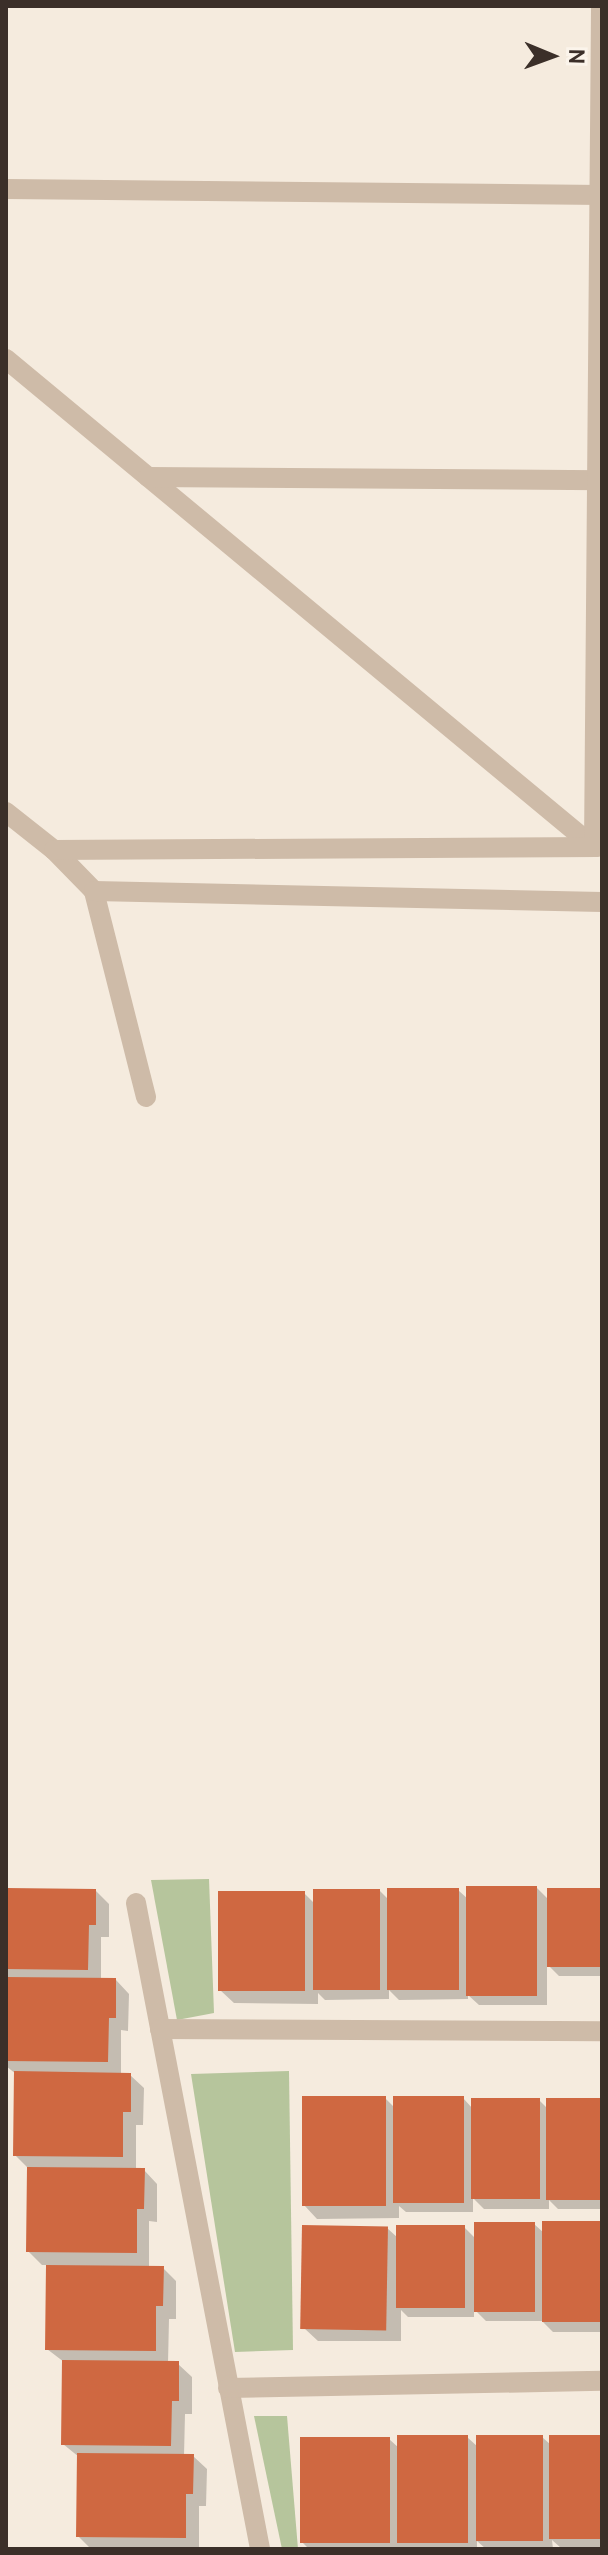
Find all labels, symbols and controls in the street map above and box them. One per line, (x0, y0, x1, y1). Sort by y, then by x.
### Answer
north arrow (512, 16, 592, 96)
text: N (563, 48, 590, 64)

